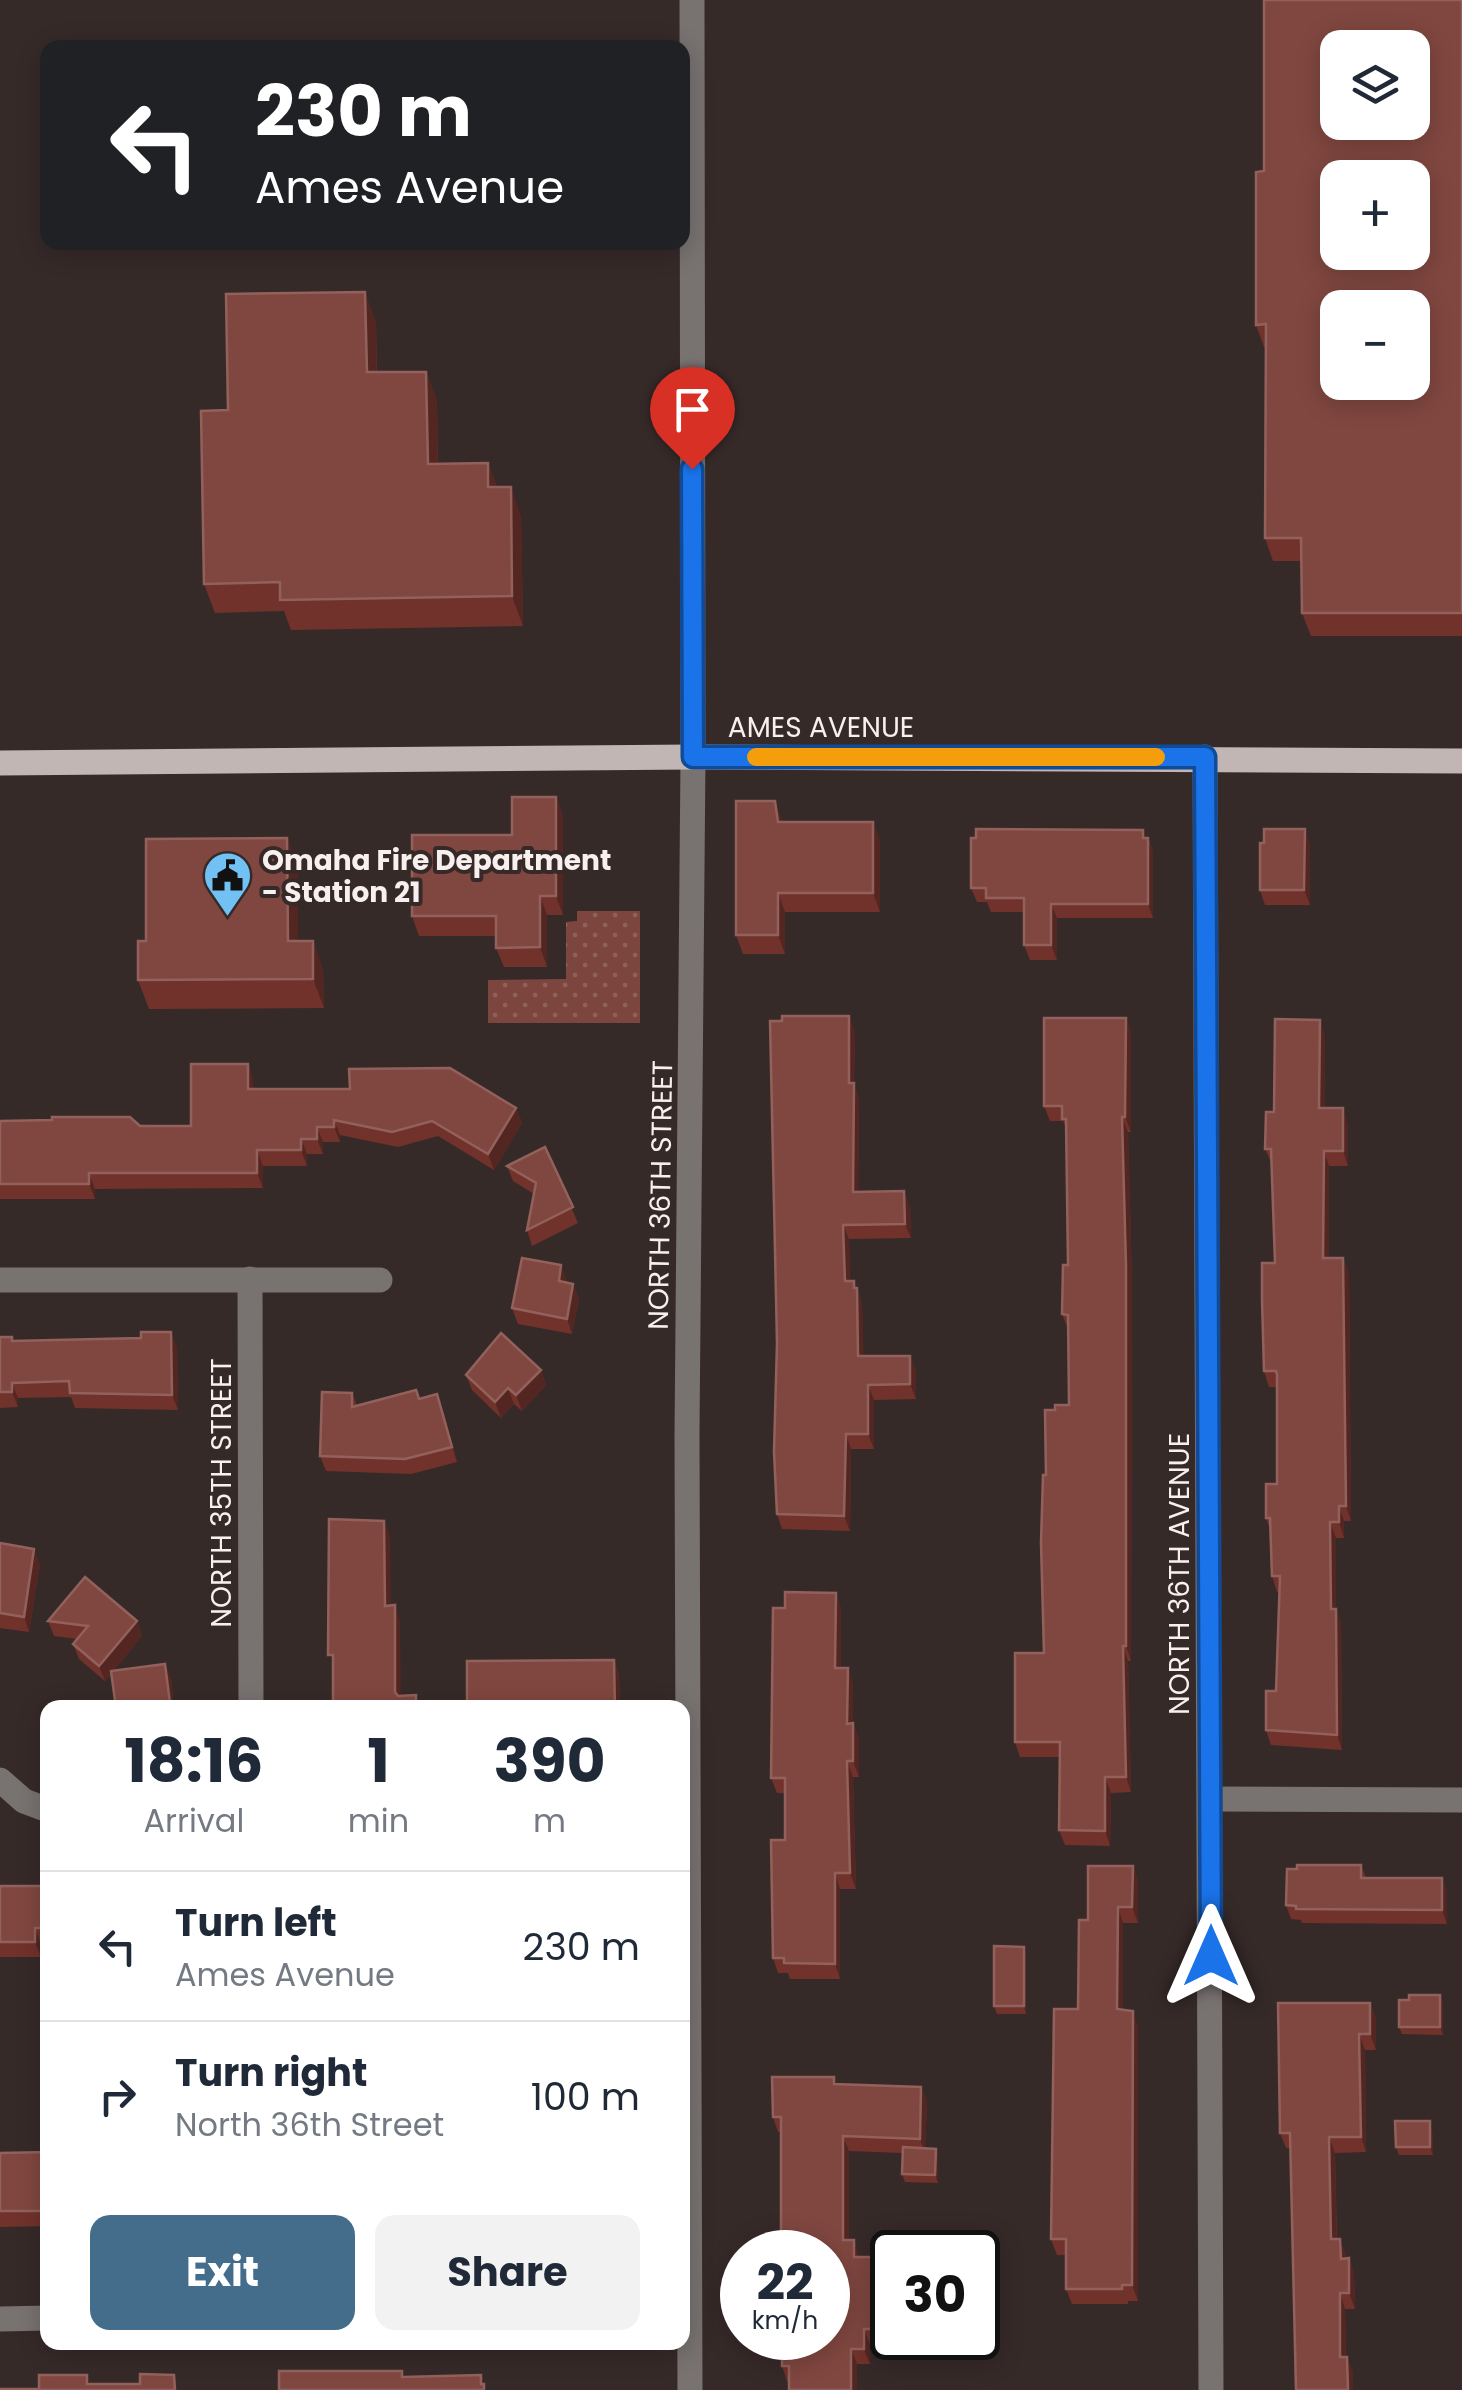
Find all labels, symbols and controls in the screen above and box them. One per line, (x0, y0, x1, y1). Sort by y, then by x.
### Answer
map controls (1320, 30, 1430, 400)
button: layers (1320, 30, 1430, 140)
text: 230 m (255, 62, 472, 161)
icon: left (90, 80, 220, 210)
text: Ames Avenue (255, 156, 564, 219)
button: + (1320, 160, 1430, 270)
button: − (1320, 290, 1430, 400)
pin (650, 367, 735, 470)
icon: arrive (665, 382, 720, 437)
street label: AMES AVENUE (728, 708, 914, 747)
place label: Omaha Fire Department - Station 21 (262, 841, 611, 912)
public building icon: Omaha Fire Department - Station 21 (201, 850, 253, 918)
street label: NORTH 36TH STREET (639, 1060, 682, 1330)
street label: NORTH 35TH STREET (202, 1358, 241, 1628)
street label: NORTH 36TH AVENUE (1160, 1433, 1199, 1715)
text: 18:16 (124, 1719, 264, 1803)
text: 1 (367, 1719, 390, 1803)
text: 390 (493, 1719, 606, 1803)
text: Arrival (144, 1798, 244, 1843)
text: min (348, 1798, 409, 1843)
text: m (533, 1798, 566, 1843)
text: Turn left (175, 1896, 337, 1949)
position arrow (1159, 1904, 1263, 2008)
icon: left (90, 1919, 145, 1974)
text: 230 m (523, 1920, 640, 1973)
text: Ames Avenue (175, 1952, 395, 1997)
text: Turn right (175, 2046, 367, 2099)
icon: right (90, 2069, 145, 2124)
text: 100 m (531, 2070, 640, 2123)
text: North 36th Street (175, 2102, 444, 2147)
button: Exit (90, 2215, 355, 2330)
button: Share (375, 2215, 640, 2330)
speed limit sign: 30 (870, 2230, 1000, 2360)
text: 22 (756, 2247, 814, 2318)
text: km/h (752, 2303, 818, 2338)

